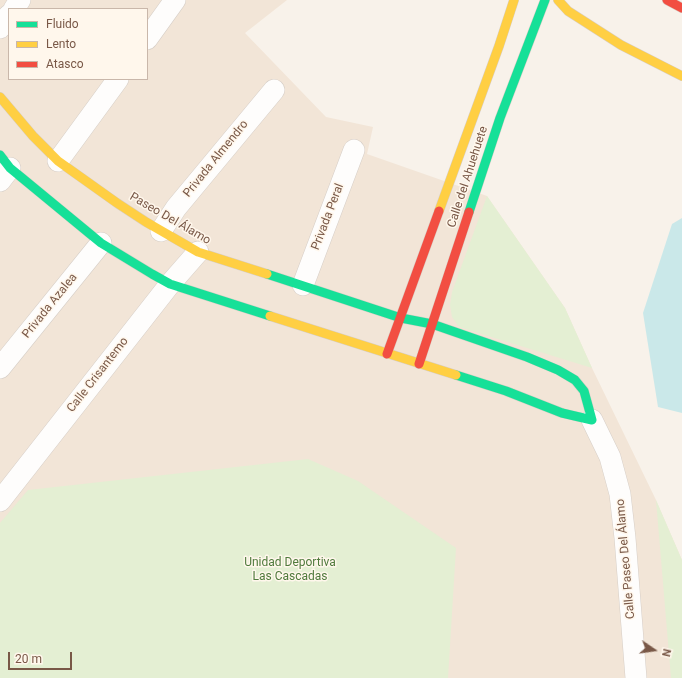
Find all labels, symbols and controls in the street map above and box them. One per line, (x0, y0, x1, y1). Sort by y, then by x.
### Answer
legend (8, 8, 148, 80)
text: Fluido (46, 17, 79, 31)
text: Lento (46, 37, 76, 51)
text: Atasco (46, 57, 84, 71)
street label: Privada Almendro (181, 118, 251, 200)
street label: Calle del Ahuehuete (445, 124, 491, 230)
street label: Privada Peral (309, 182, 347, 252)
street label: Paseo Del Álamo (127, 190, 213, 248)
street label: Privada Azalea (19, 271, 81, 341)
street label: Calle Crisantemo (64, 335, 132, 415)
street label: Calle Paseo Del Álamo (614, 498, 638, 620)
park label: Unidad Deportiva Las Cascadas (244, 556, 336, 584)
north arrow (634, 630, 674, 670)
scale bar (10, 644, 74, 670)
text: N (659, 648, 673, 658)
text: 20 m (15, 652, 42, 666)

